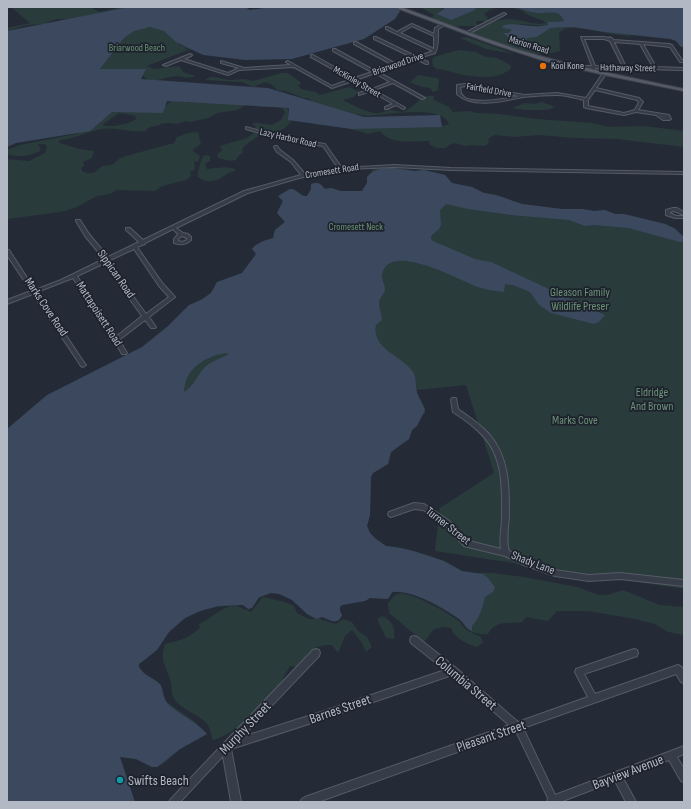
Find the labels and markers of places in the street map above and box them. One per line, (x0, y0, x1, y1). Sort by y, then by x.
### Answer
place label: Kool Kone (551, 60, 584, 72)
marker: Kool Kone (538, 61, 548, 71)
place label: Swifts Beach (128, 772, 189, 789)
marker: Swifts Beach (115, 775, 125, 785)

